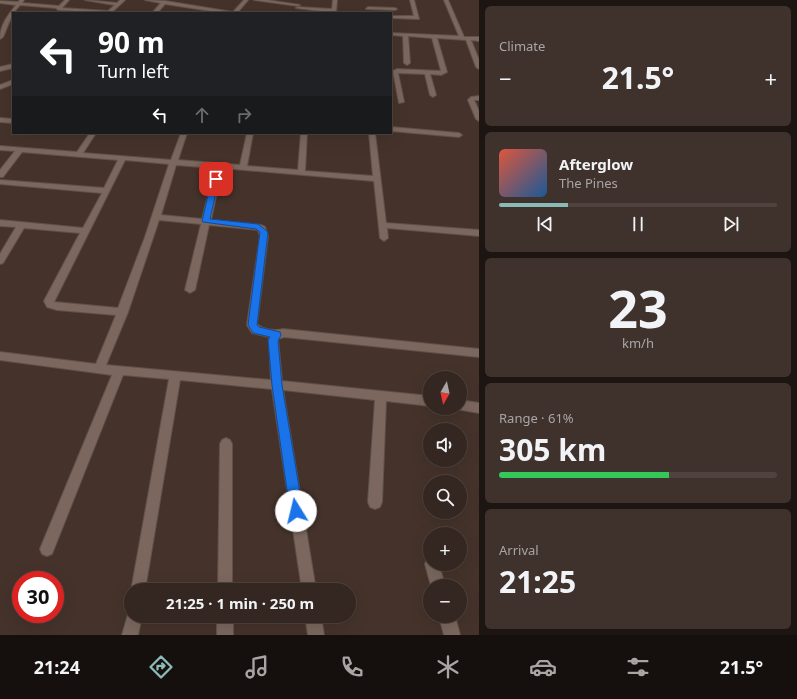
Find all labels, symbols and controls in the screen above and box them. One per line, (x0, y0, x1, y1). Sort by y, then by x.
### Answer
text: 90 m (98, 23, 165, 61)
icon: left (32, 28, 84, 80)
text: Climate (499, 37, 545, 55)
text: 21.5° (602, 57, 674, 98)
text: Turn left (98, 59, 169, 83)
text: − (499, 63, 512, 93)
text: + (764, 63, 777, 93)
icon: left (149, 104, 171, 126)
icon: ahead (191, 104, 213, 126)
icon: right (233, 104, 255, 126)
text: Afterglow (559, 154, 633, 174)
pin (199, 162, 233, 196)
icon: arrive (205, 168, 227, 190)
text: The Pines (559, 174, 618, 192)
icon: previous (534, 213, 556, 235)
icon: pause (627, 213, 649, 235)
icon: next (720, 213, 742, 235)
text: 23 (608, 272, 668, 343)
text: km/h (622, 334, 654, 352)
north arrow (423, 371, 467, 415)
map controls (423, 371, 467, 623)
text: Range · 61% (499, 409, 574, 427)
button: sound (423, 423, 467, 467)
text: 305 km (499, 429, 606, 470)
button: search (423, 475, 467, 519)
position arrow (275, 490, 317, 532)
button: + (423, 527, 467, 571)
text: Arrival (499, 541, 539, 559)
text: 21:25 (499, 561, 576, 602)
speed limit sign: 30 (12, 571, 64, 623)
button: − (423, 579, 467, 623)
text: 21:25 · 1 min · 250 m (166, 593, 314, 613)
icon: directions (147, 653, 175, 681)
icon: music (243, 653, 271, 681)
icon: phone (338, 653, 366, 681)
icon: climate (434, 653, 462, 681)
icon: car (529, 653, 557, 681)
icon: filters (624, 653, 652, 681)
text: 21:24 (34, 655, 80, 679)
text: 21.5° (720, 655, 763, 679)

